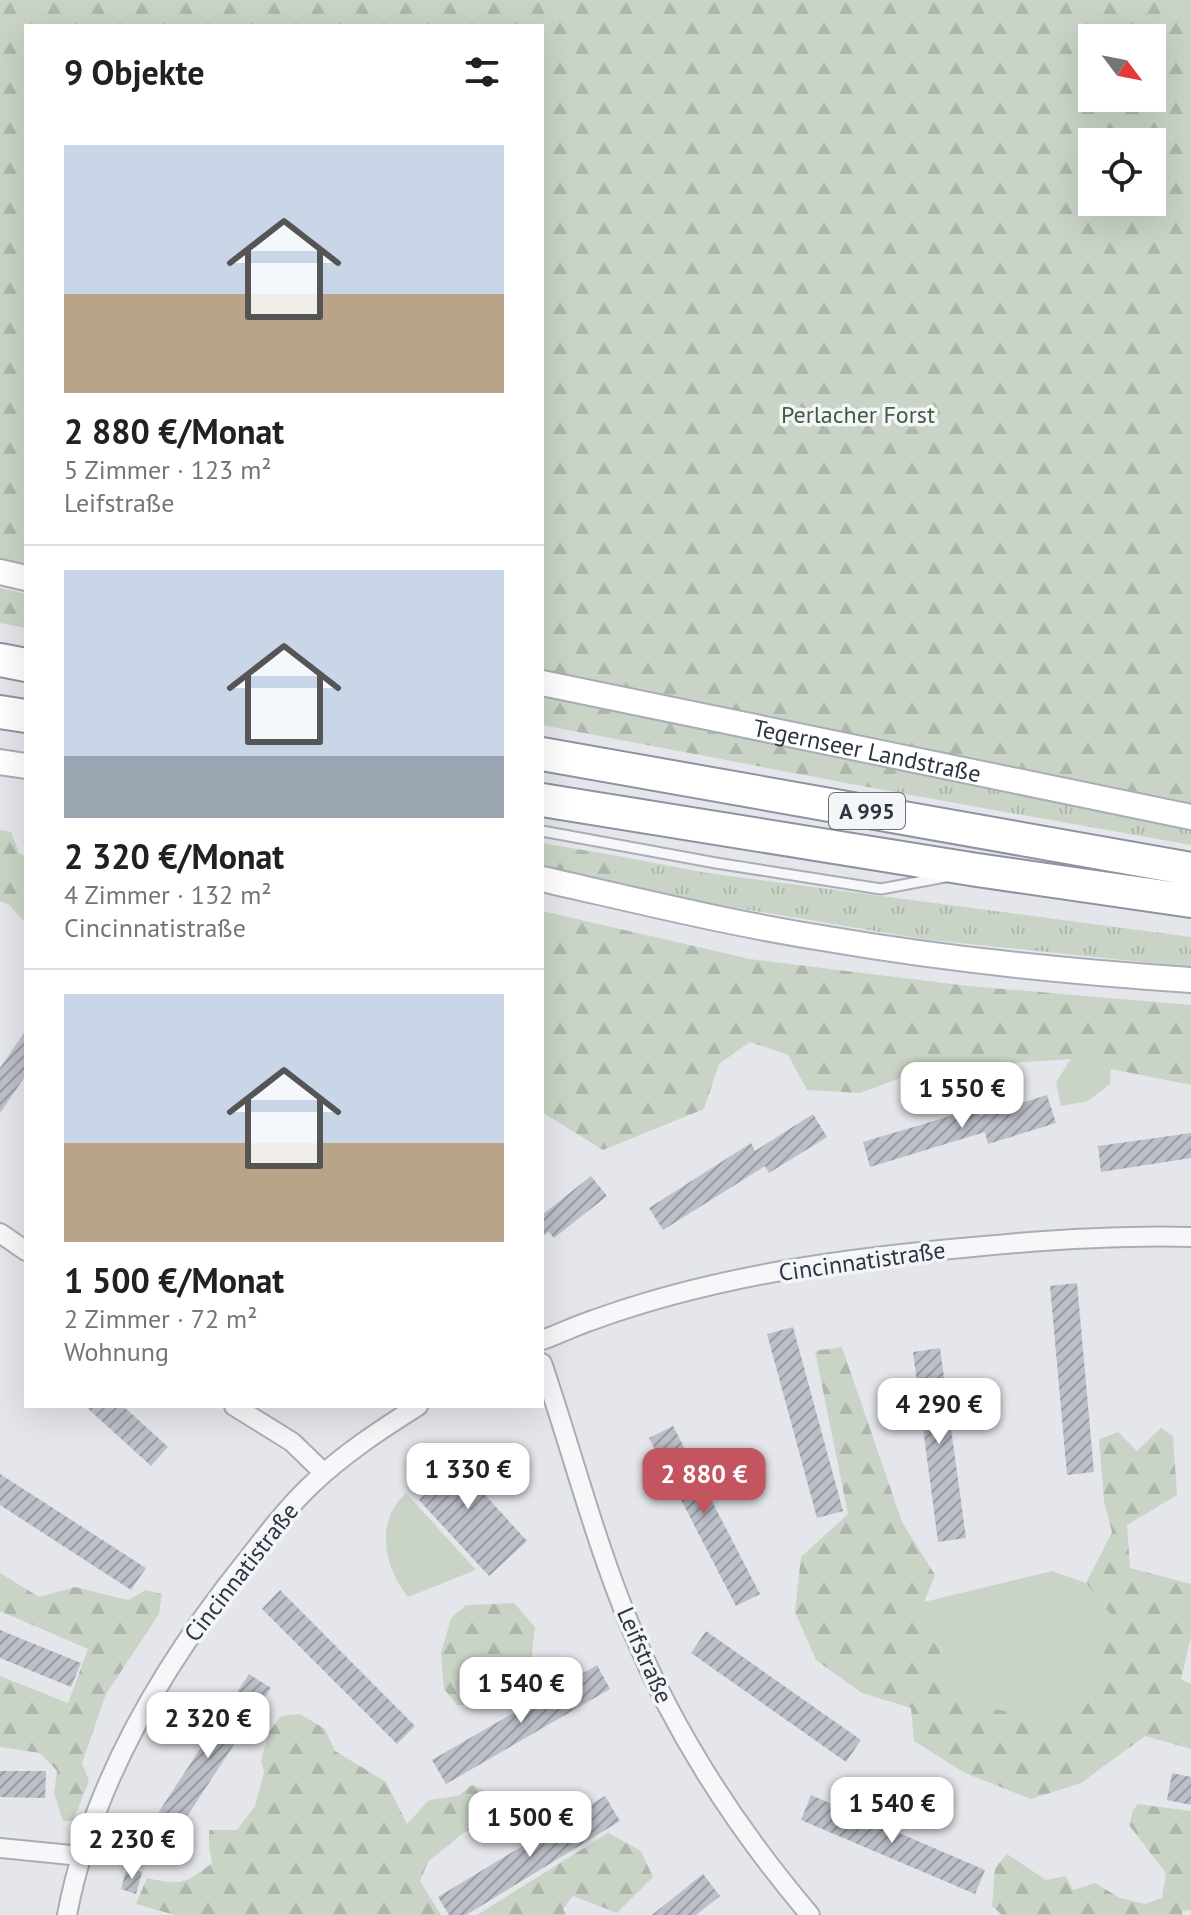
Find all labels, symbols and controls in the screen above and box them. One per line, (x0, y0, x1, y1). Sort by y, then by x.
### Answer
north arrow (1078, 24, 1166, 112)
map controls (1078, 24, 1166, 216)
text: 9 Objekte (64, 50, 205, 94)
icon: filters (460, 50, 504, 94)
button: locate (1078, 128, 1166, 216)
icon: home (212, 197, 356, 341)
park label: Perlacher Forst (781, 399, 935, 430)
text: 2 880 €/Monat (64, 409, 284, 453)
text: 5 Zimmer · 123 m² (64, 453, 272, 486)
text: Leifstraße (64, 486, 174, 519)
icon: home (212, 622, 356, 766)
street label: Tegernseer Landstraße (750, 711, 984, 789)
road number: A 995 (829, 793, 905, 829)
text: 2 320 €/Monat (64, 834, 284, 878)
text: 4 Zimmer · 132 m² (64, 878, 272, 911)
text: Cincinnatistraße (64, 911, 246, 944)
icon: home (212, 1046, 356, 1190)
pin: 1 550 € (888, 1062, 1036, 1130)
text: 1 550 € (919, 1071, 1005, 1104)
street label: Cincinnatistraße (777, 1234, 947, 1288)
text: 1 500 €/Monat (64, 1258, 284, 1302)
text: 2 Zimmer · 72 m² (64, 1302, 257, 1335)
text: Wohnung (64, 1335, 169, 1368)
pin: 4 290 € (865, 1378, 1013, 1446)
text: 4 290 € (896, 1387, 982, 1420)
pin: 1 330 € (394, 1443, 542, 1511)
pin: 2 880 € (630, 1448, 778, 1516)
text: 1 330 € (425, 1452, 511, 1485)
text: 2 880 € (661, 1457, 747, 1490)
street label: Cincinnatistraße (177, 1496, 305, 1648)
street label: Leifstraße (610, 1602, 680, 1708)
pin: 1 540 € (447, 1657, 595, 1725)
text: 1 540 € (478, 1666, 564, 1699)
pin: 2 320 € (134, 1692, 282, 1760)
text: 2 320 € (165, 1701, 251, 1734)
pin: 1 540 € (818, 1777, 966, 1845)
text: 1 540 € (849, 1786, 935, 1819)
pin: 1 500 € (456, 1791, 604, 1859)
text: 1 500 € (487, 1800, 573, 1833)
pin: 2 230 € (58, 1813, 206, 1881)
text: 2 230 € (89, 1822, 175, 1855)

